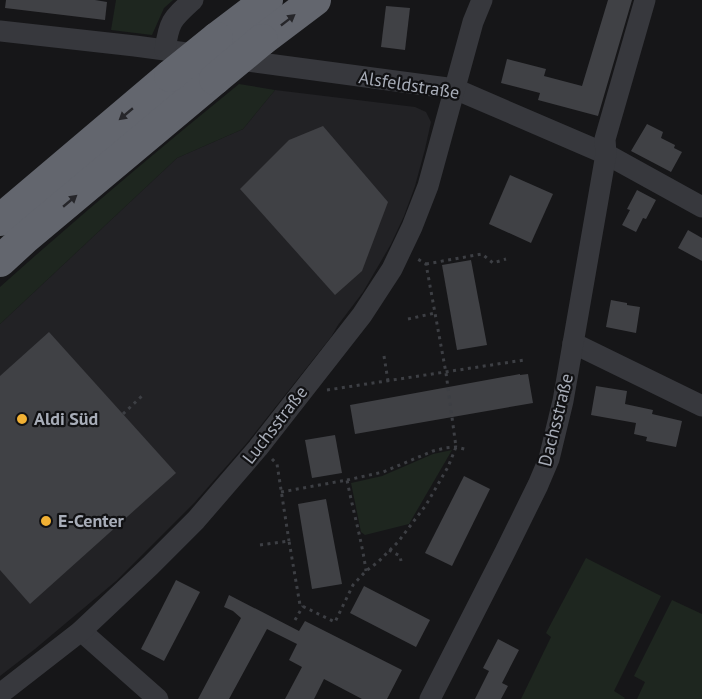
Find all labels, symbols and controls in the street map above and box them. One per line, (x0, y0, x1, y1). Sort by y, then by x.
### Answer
one-way arrow (281, 15, 296, 27)
street label: Alsfeldstraße (357, 65, 461, 104)
one-way arrow (119, 107, 134, 120)
one-way arrow (62, 194, 78, 207)
street label: Dachsstraße (533, 371, 578, 469)
street label: Luchsstraße (237, 381, 312, 468)
place label: Aldi Süd (34, 407, 98, 430)
marker: Aldi Süd (15, 412, 29, 426)
place label: E-Center (58, 509, 125, 532)
marker: E-Center (39, 514, 53, 528)

